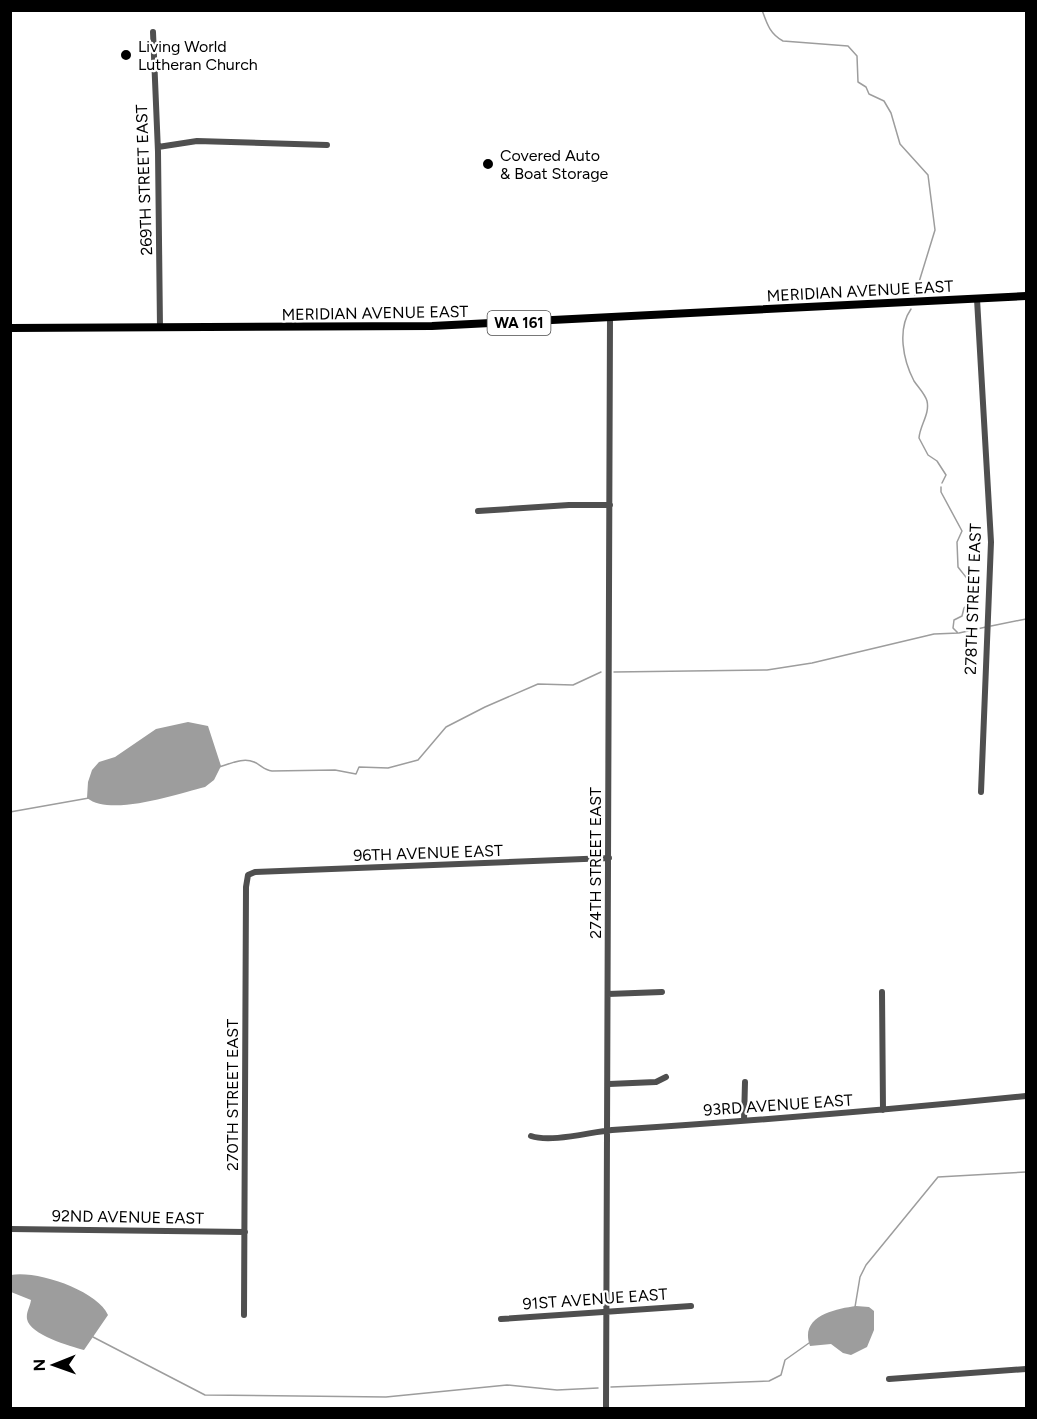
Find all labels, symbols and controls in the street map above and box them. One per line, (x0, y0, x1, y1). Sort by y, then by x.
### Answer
place label: Living World Lutheran Church (138, 37, 258, 74)
marker: Living World Lutheran Church (119, 48, 133, 62)
street label: 269TH STREET EAST (132, 104, 156, 256)
place label: Covered Auto & Boat Storage (500, 146, 609, 183)
marker: Covered Auto & Boat Storage (481, 157, 495, 171)
street label: MERIDIAN AVENUE EAST (766, 277, 954, 305)
street label: MERIDIAN AVENUE EAST (282, 302, 469, 324)
road number: WA 161 (488, 311, 550, 335)
street label: 278TH STREET EAST (961, 523, 985, 675)
street label: 274TH STREET EAST (586, 787, 605, 939)
street label: 96TH AVENUE EAST (353, 841, 503, 865)
street label: 270TH STREET EAST (223, 1019, 242, 1171)
street label: 93RD AVENUE EAST (703, 1090, 853, 1120)
street label: 92ND AVENUE EAST (52, 1206, 204, 1228)
street label: 91ST AVENUE EAST (522, 1284, 668, 1314)
north arrow (24, 1335, 84, 1395)
text: N (30, 1359, 49, 1372)

